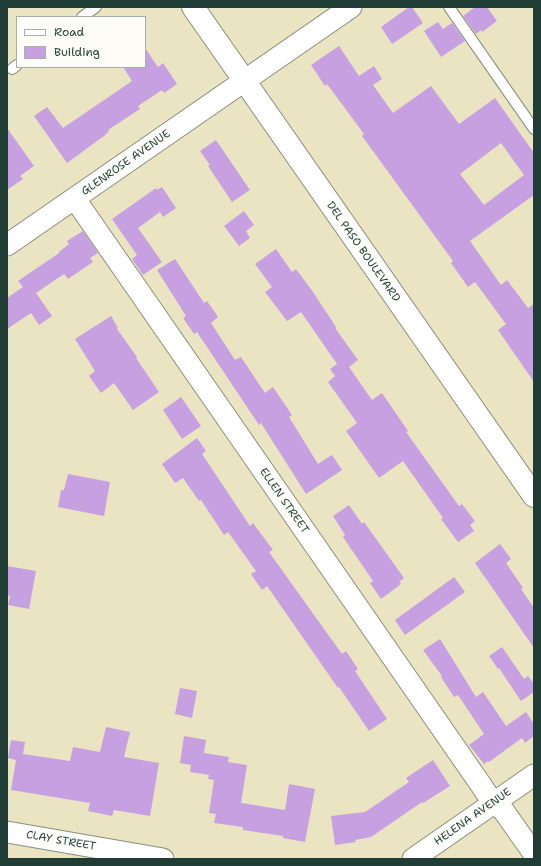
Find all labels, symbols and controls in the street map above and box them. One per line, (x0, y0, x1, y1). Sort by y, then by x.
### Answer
legend (16, 16, 146, 68)
text: Road (54, 24, 84, 40)
text: Building (54, 44, 100, 60)
street label: GLENROSE AVENUE (79, 127, 173, 199)
street label: DEL PASO BOULEVARD (323, 199, 403, 305)
street label: ELLEN STREET (257, 466, 311, 536)
street label: HELENA AVENUE (432, 785, 514, 849)
street label: CLAY STREET (25, 828, 97, 854)

